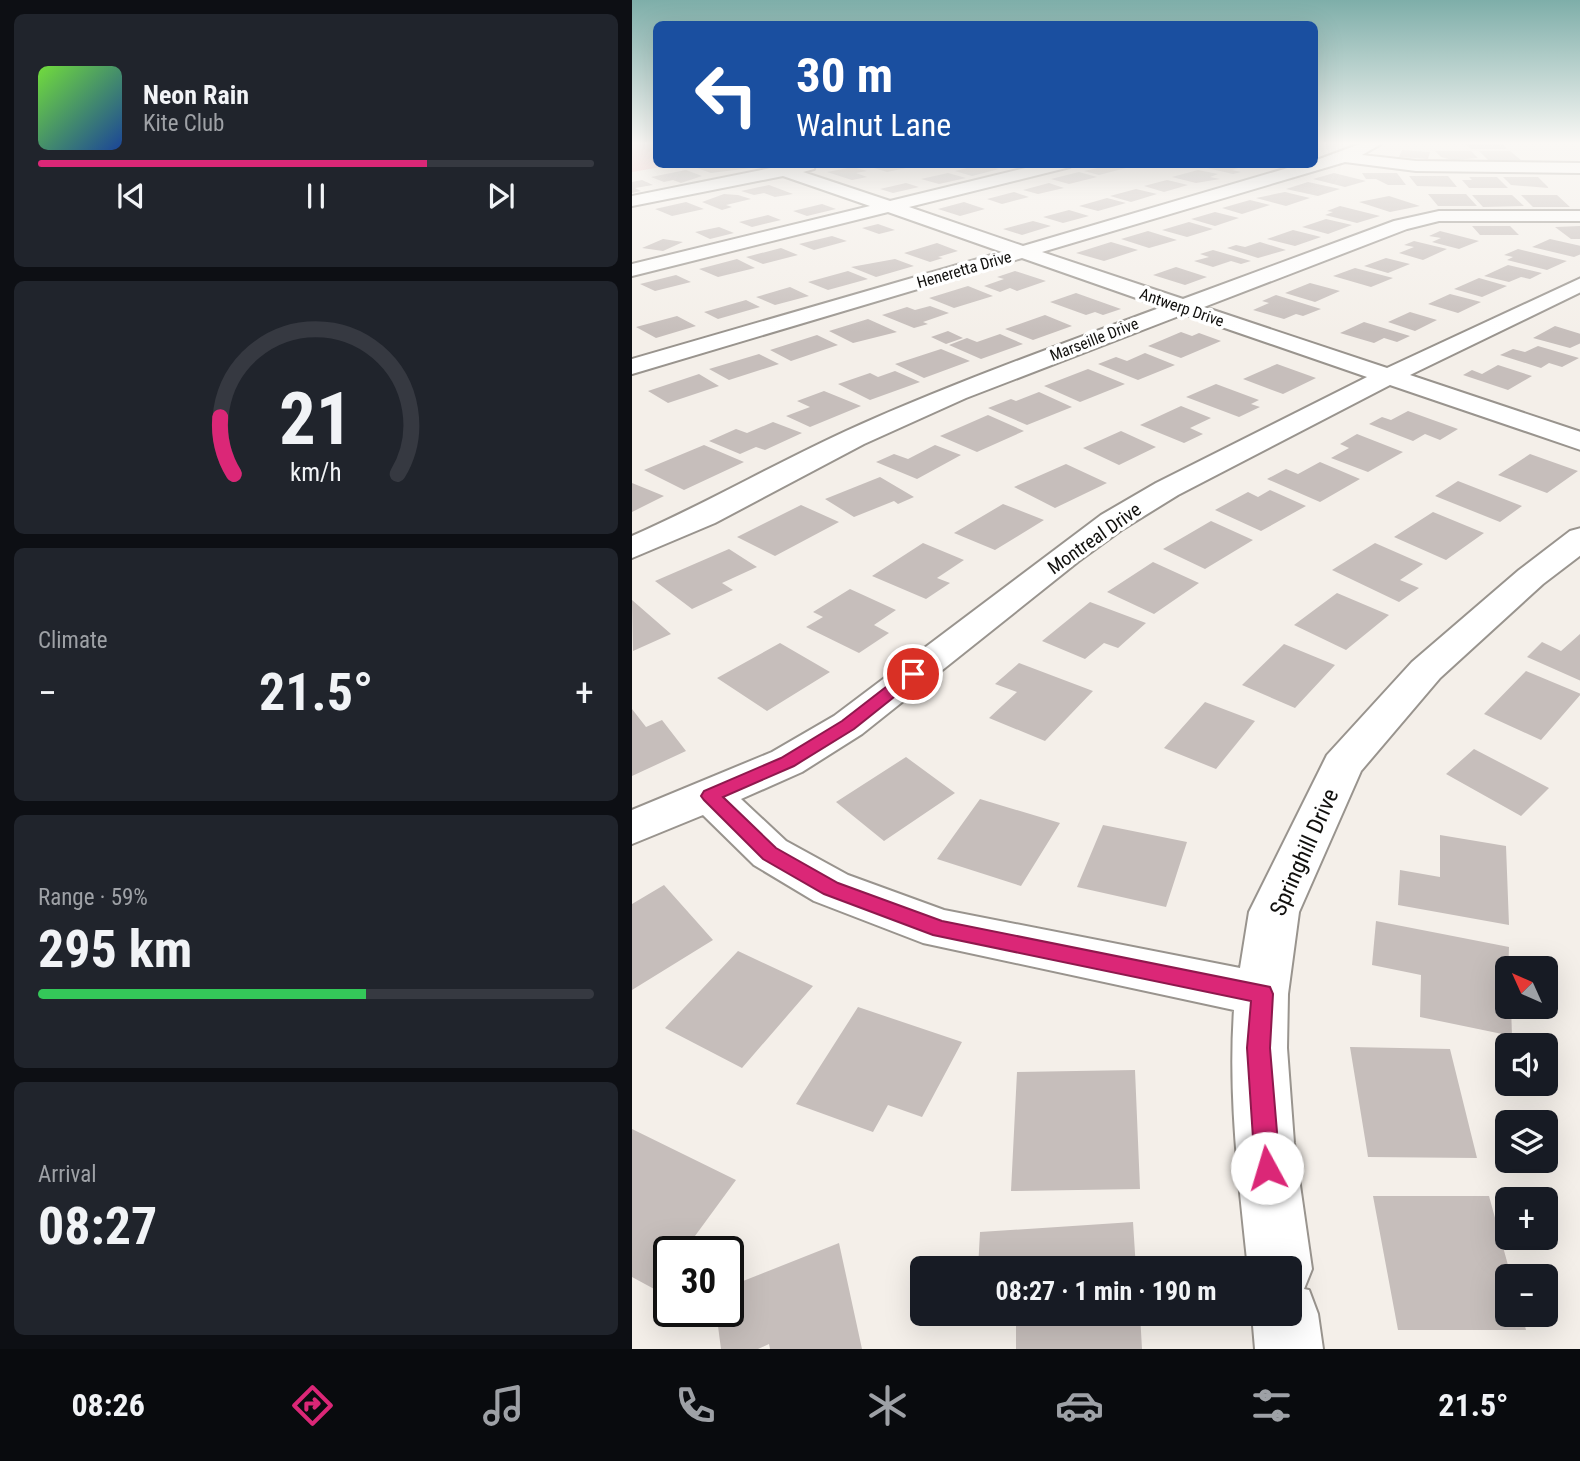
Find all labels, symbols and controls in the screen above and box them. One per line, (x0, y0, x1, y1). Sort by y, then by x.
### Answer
text: 30 m (796, 47, 893, 104)
icon: left (681, 49, 772, 140)
text: Neon Rain (143, 80, 249, 110)
text: Walnut Lane (796, 106, 951, 144)
text: Kite Club (143, 110, 224, 137)
icon: previous (112, 177, 150, 215)
icon: pause (297, 177, 335, 215)
icon: next (482, 177, 520, 215)
street label: Heneretta Drive (915, 247, 1014, 292)
street label: Antwerp Drive (1137, 284, 1227, 331)
street label: Marseille Drive (1047, 314, 1141, 365)
text: 21 (279, 376, 353, 462)
text: km/h (290, 457, 342, 486)
street label: Montreal Drive (1043, 498, 1146, 579)
text: Climate (38, 627, 108, 654)
pin (883, 644, 943, 704)
icon: arrive (894, 655, 932, 693)
text: 21.5° (259, 662, 373, 723)
text: − (38, 671, 57, 715)
text: + (575, 671, 594, 715)
street label: Springhill Drive (1264, 785, 1344, 920)
text: Range · 59% (38, 884, 148, 911)
text: 295 km (38, 919, 192, 980)
north arrow (1495, 956, 1558, 1018)
map controls (1495, 956, 1558, 1327)
button: sound (1495, 1033, 1558, 1096)
button: layers (1495, 1110, 1558, 1173)
position arrow (1230, 1131, 1304, 1205)
text: Arrival (38, 1161, 97, 1188)
button: + (1495, 1187, 1558, 1250)
text: 08:27 (38, 1196, 157, 1257)
speed limit sign: 30 (653, 1236, 744, 1327)
button: − (1495, 1264, 1558, 1327)
text: 08:27 · 1 min · 190 m (996, 1276, 1216, 1306)
icon: directions (288, 1381, 337, 1430)
icon: music (479, 1381, 528, 1430)
icon: phone (671, 1381, 720, 1430)
icon: climate (863, 1381, 912, 1430)
icon: car (1055, 1381, 1104, 1430)
icon: filters (1247, 1381, 1296, 1430)
text: 08:26 (71, 1386, 145, 1424)
text: 21.5° (1438, 1386, 1509, 1424)

